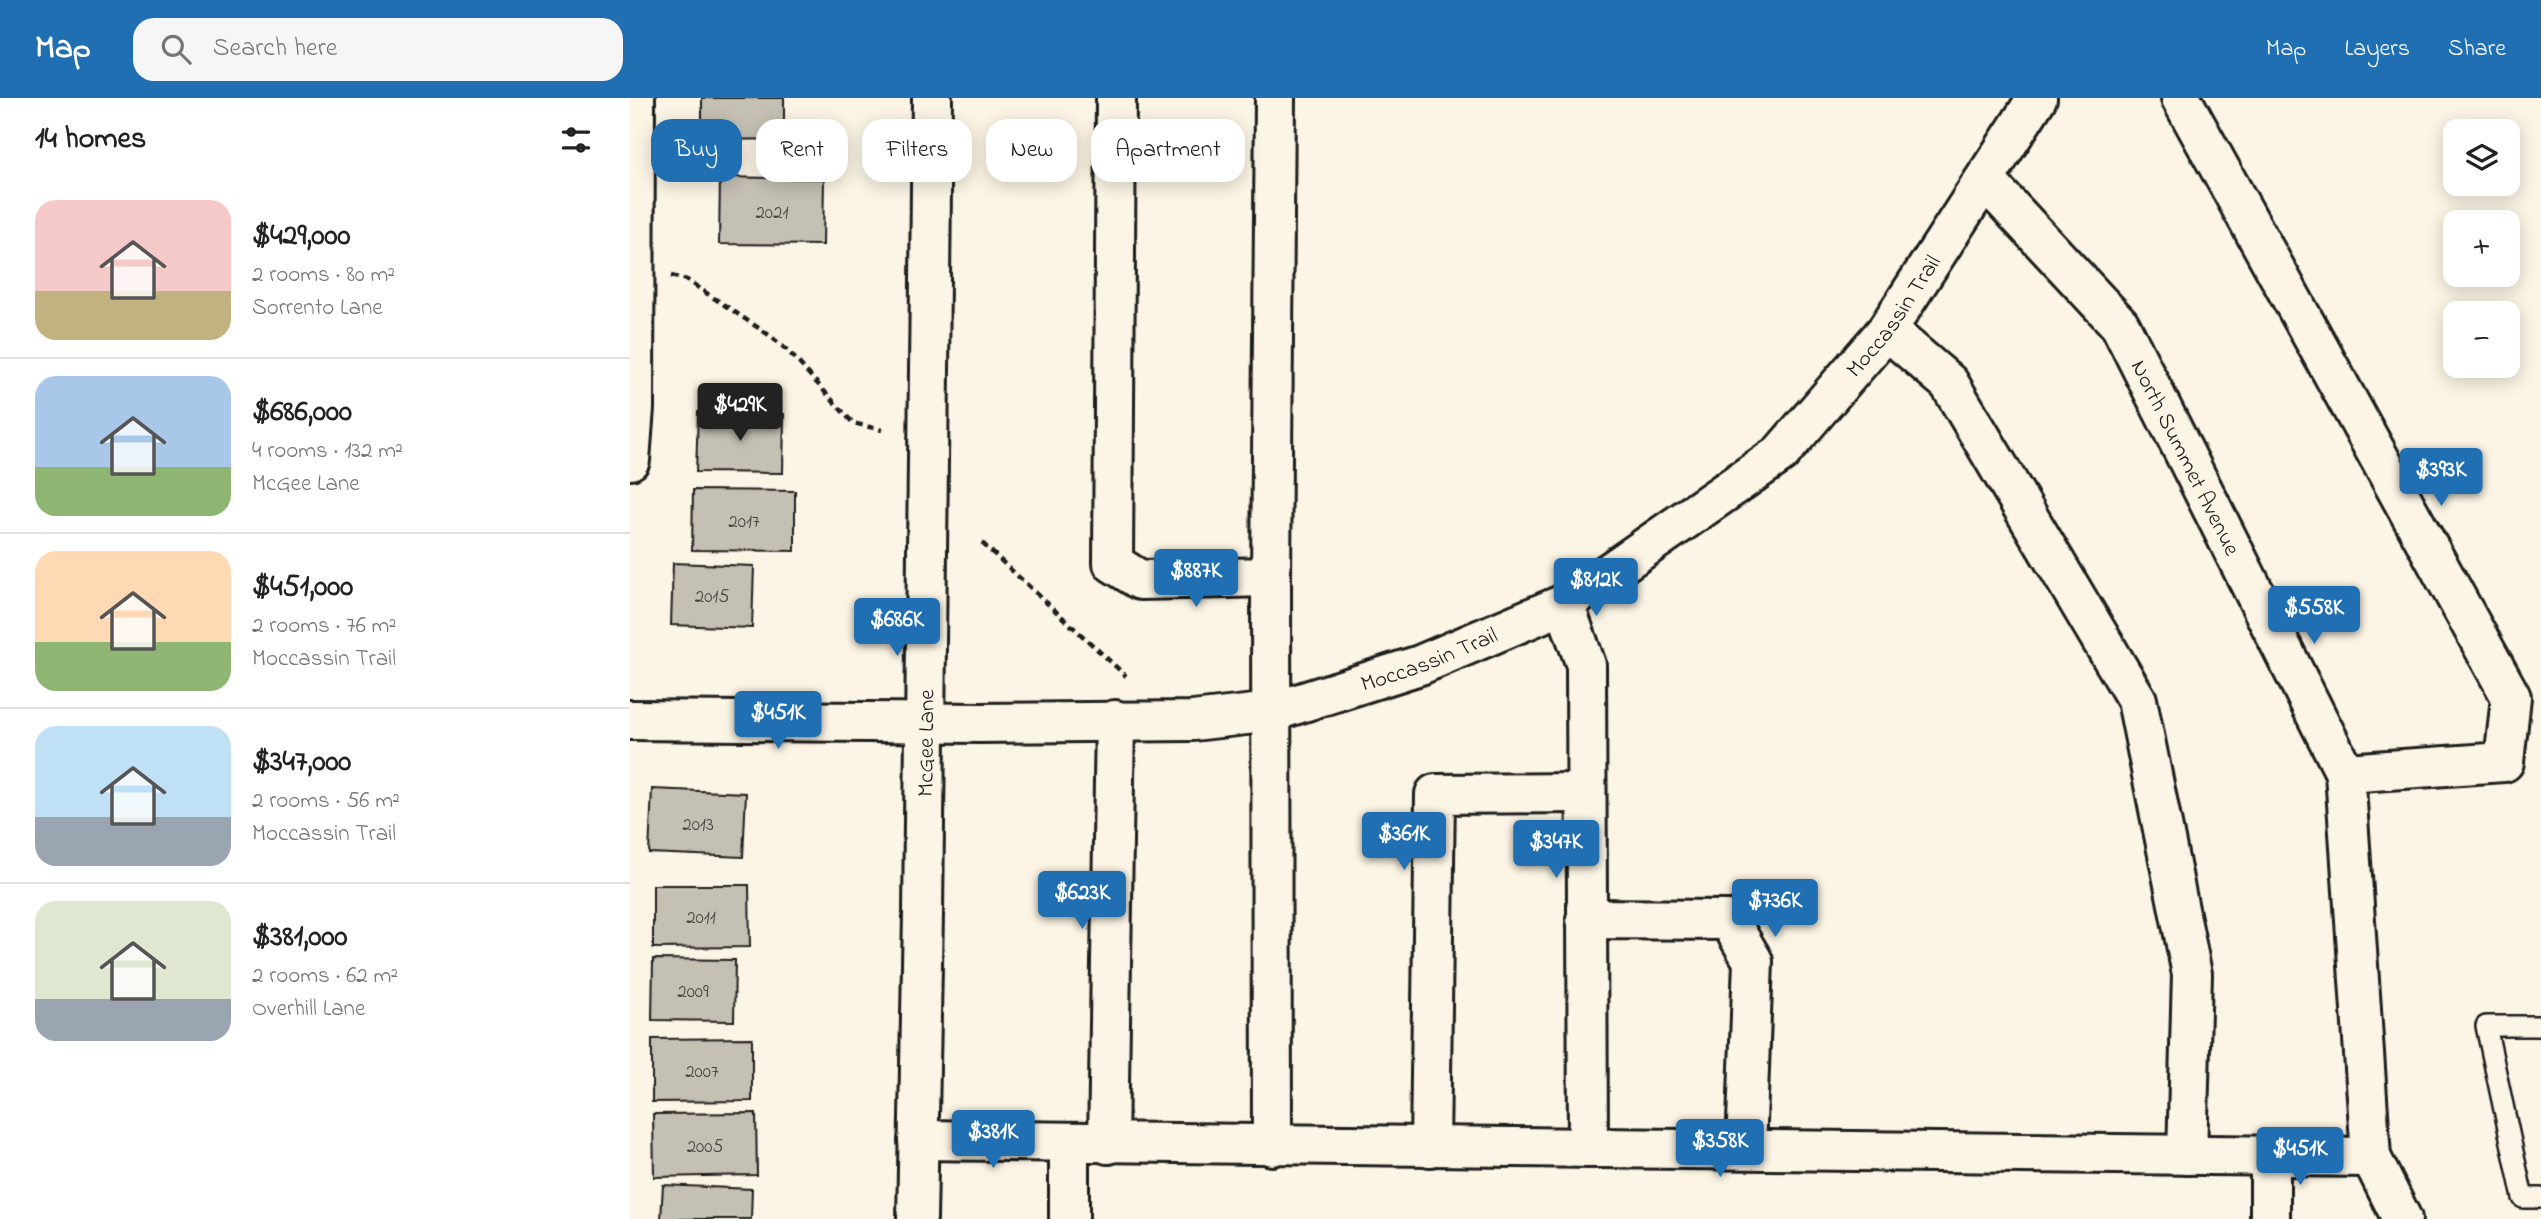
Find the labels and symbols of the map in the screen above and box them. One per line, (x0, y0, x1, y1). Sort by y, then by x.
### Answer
house number: 2021 (755, 200, 789, 227)
street label: Moccassin Trail (1839, 249, 1950, 386)
street label: North Summet Avenue (2121, 355, 2247, 562)
pin: $429K (691, 384, 789, 443)
pin: $393K (2392, 448, 2490, 508)
house number: 2017 (728, 509, 760, 536)
pin: $887K (1147, 550, 1245, 609)
pin: $812K (1547, 559, 1645, 618)
house number: 2015 (695, 584, 729, 611)
pin: $558K (2265, 587, 2363, 646)
pin: $686K (848, 598, 946, 658)
street label: Moccassin Trail (1357, 620, 1503, 702)
street label: McGee Lane (910, 688, 944, 797)
pin: $451K (729, 692, 827, 751)
house number: 2013 (682, 812, 714, 839)
pin: $361K (1355, 812, 1453, 872)
pin: $347K (1507, 820, 1605, 880)
pin: $623K (1033, 872, 1131, 931)
pin: $736K (1726, 880, 1824, 939)
house number: 2011 (686, 905, 716, 932)
house number: 2009 (677, 979, 709, 1006)
house number: 2007 (685, 1059, 719, 1086)
pin: $381K (944, 1110, 1042, 1170)
pin: $358K (1671, 1119, 1769, 1179)
pin: $451K (2251, 1128, 2349, 1187)
house number: 2005 (687, 1134, 723, 1161)

